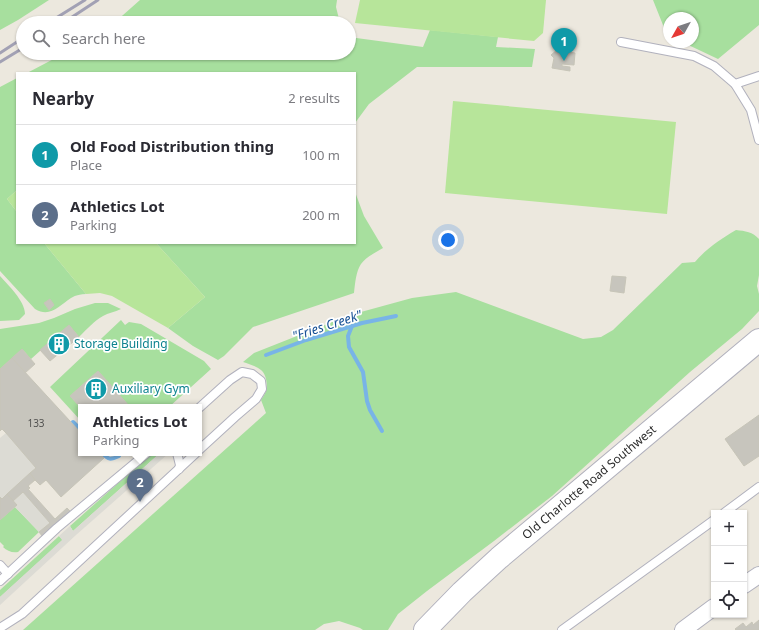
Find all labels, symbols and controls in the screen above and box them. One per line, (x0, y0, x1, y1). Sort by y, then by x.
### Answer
north arrow (663, 12, 699, 48)
search box (16, 16, 356, 60)
icon: search (30, 27, 52, 49)
text: Search here (62, 28, 145, 48)
pin: 1 (551, 28, 577, 61)
text: Nearby (32, 87, 94, 110)
text: 2 results (288, 89, 340, 107)
text: Old Food Distribution thing (70, 136, 274, 156)
text: 1 (41, 146, 49, 164)
text: 100 m (302, 146, 340, 164)
text: Place (70, 156, 102, 174)
text: Athletics Lot (70, 196, 165, 216)
text: 2 (41, 206, 49, 224)
text: 200 m (302, 206, 340, 224)
text: Parking (70, 216, 117, 234)
your location (438, 230, 458, 250)
water label: "Fries Creek" (290, 305, 365, 345)
building icon: Storage Building (46, 331, 72, 357)
place label: Storage Building (74, 335, 168, 352)
building icon: Auxiliary Gym (83, 376, 109, 402)
place label: Auxiliary Gym (112, 380, 190, 397)
popup (78, 404, 202, 456)
text: Athletics Lot (93, 411, 187, 431)
house number: 133 (27, 416, 45, 430)
street label: Old Charlotte Road Southwest (518, 420, 660, 543)
text: Parking (93, 431, 140, 449)
pin: 2 (127, 469, 153, 502)
map controls (711, 510, 747, 618)
button: + (711, 510, 747, 546)
button: − (711, 546, 747, 582)
button: locate (711, 582, 747, 618)

